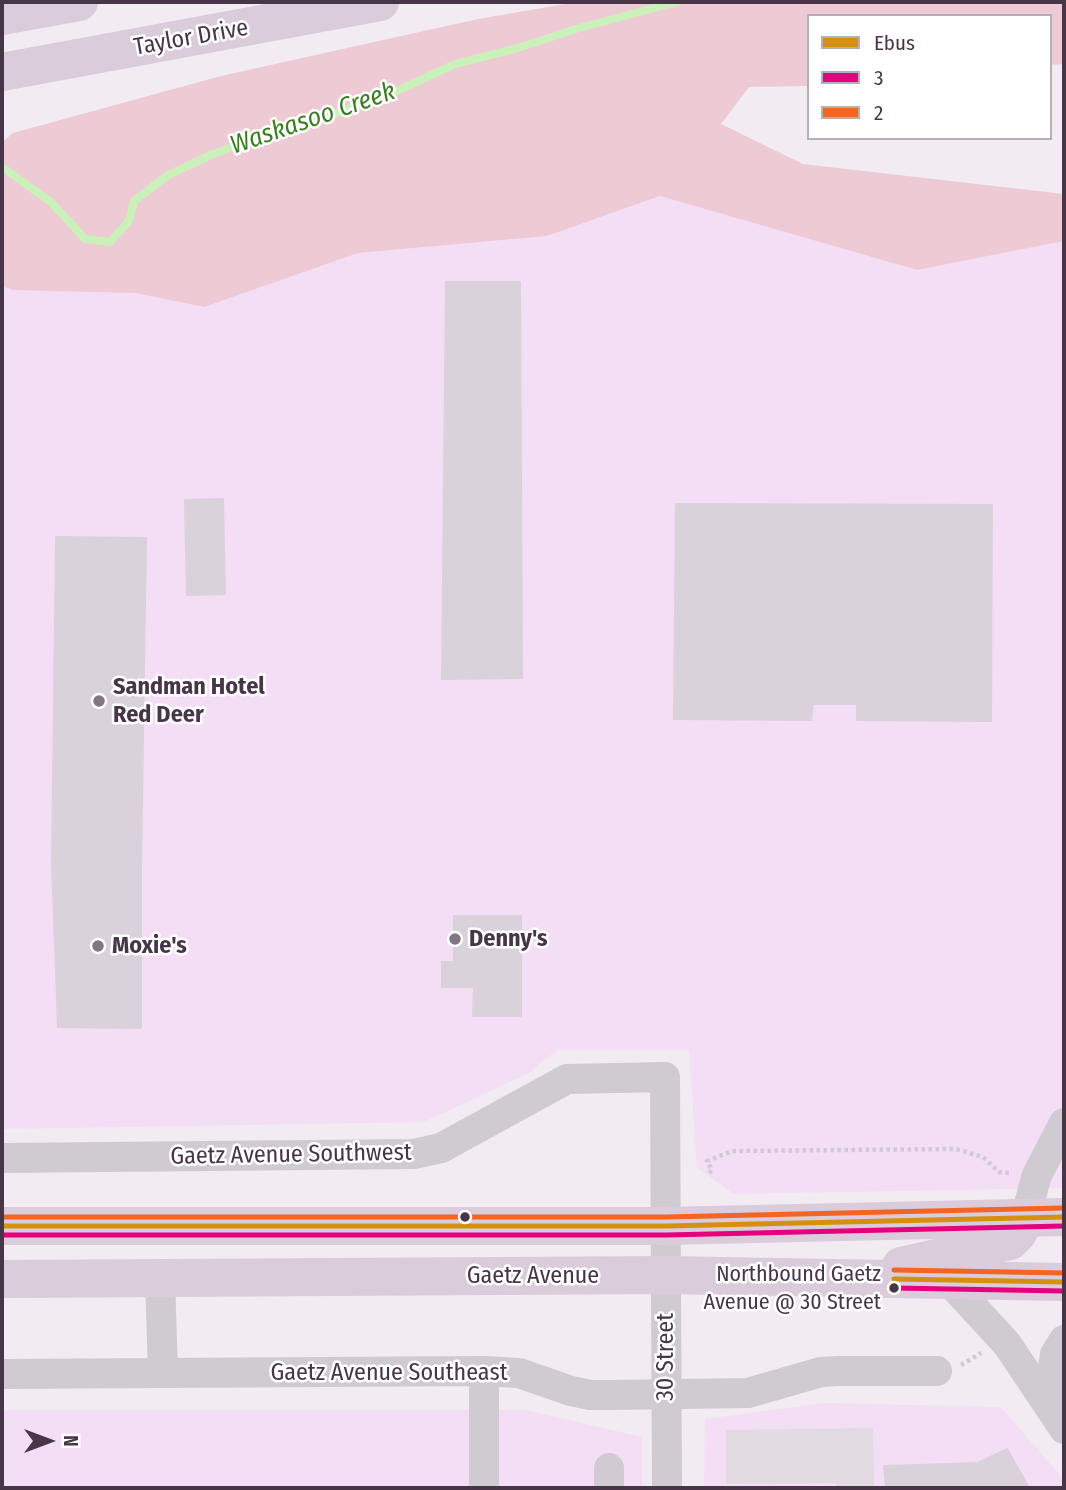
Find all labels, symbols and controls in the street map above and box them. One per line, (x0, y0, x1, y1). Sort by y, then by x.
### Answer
street label: Taylor Drive (132, 14, 250, 62)
legend (807, 14, 1052, 140)
text: Ebus (874, 30, 915, 56)
text: 3 (874, 65, 883, 91)
water label: Waskasoo Creek (226, 76, 400, 162)
text: 2 (874, 100, 883, 126)
place label: Sandman Hotel Red Deer (113, 673, 265, 729)
marker: Sandman Hotel Red Deer (91, 693, 107, 709)
place label: Denny's (469, 925, 548, 953)
marker: Denny's (447, 931, 463, 947)
place label: Moxie's (112, 932, 187, 960)
marker: Moxie's (90, 938, 106, 954)
street label: Gaetz Avenue Southwest (170, 1138, 412, 1172)
unlabelled marker (458, 1210, 472, 1224)
street label: Gaetz Avenue (467, 1262, 599, 1290)
place label: Northbound Gaetz Avenue @ 30 Street (704, 1262, 881, 1314)
marker: Northbound Gaetz Avenue @ 30 Street (887, 1281, 901, 1295)
street label: 30 Street (652, 1313, 680, 1401)
street label: Gaetz Avenue Southeast (271, 1359, 507, 1387)
north arrow (14, 1406, 84, 1476)
text: N (59, 1435, 82, 1447)

